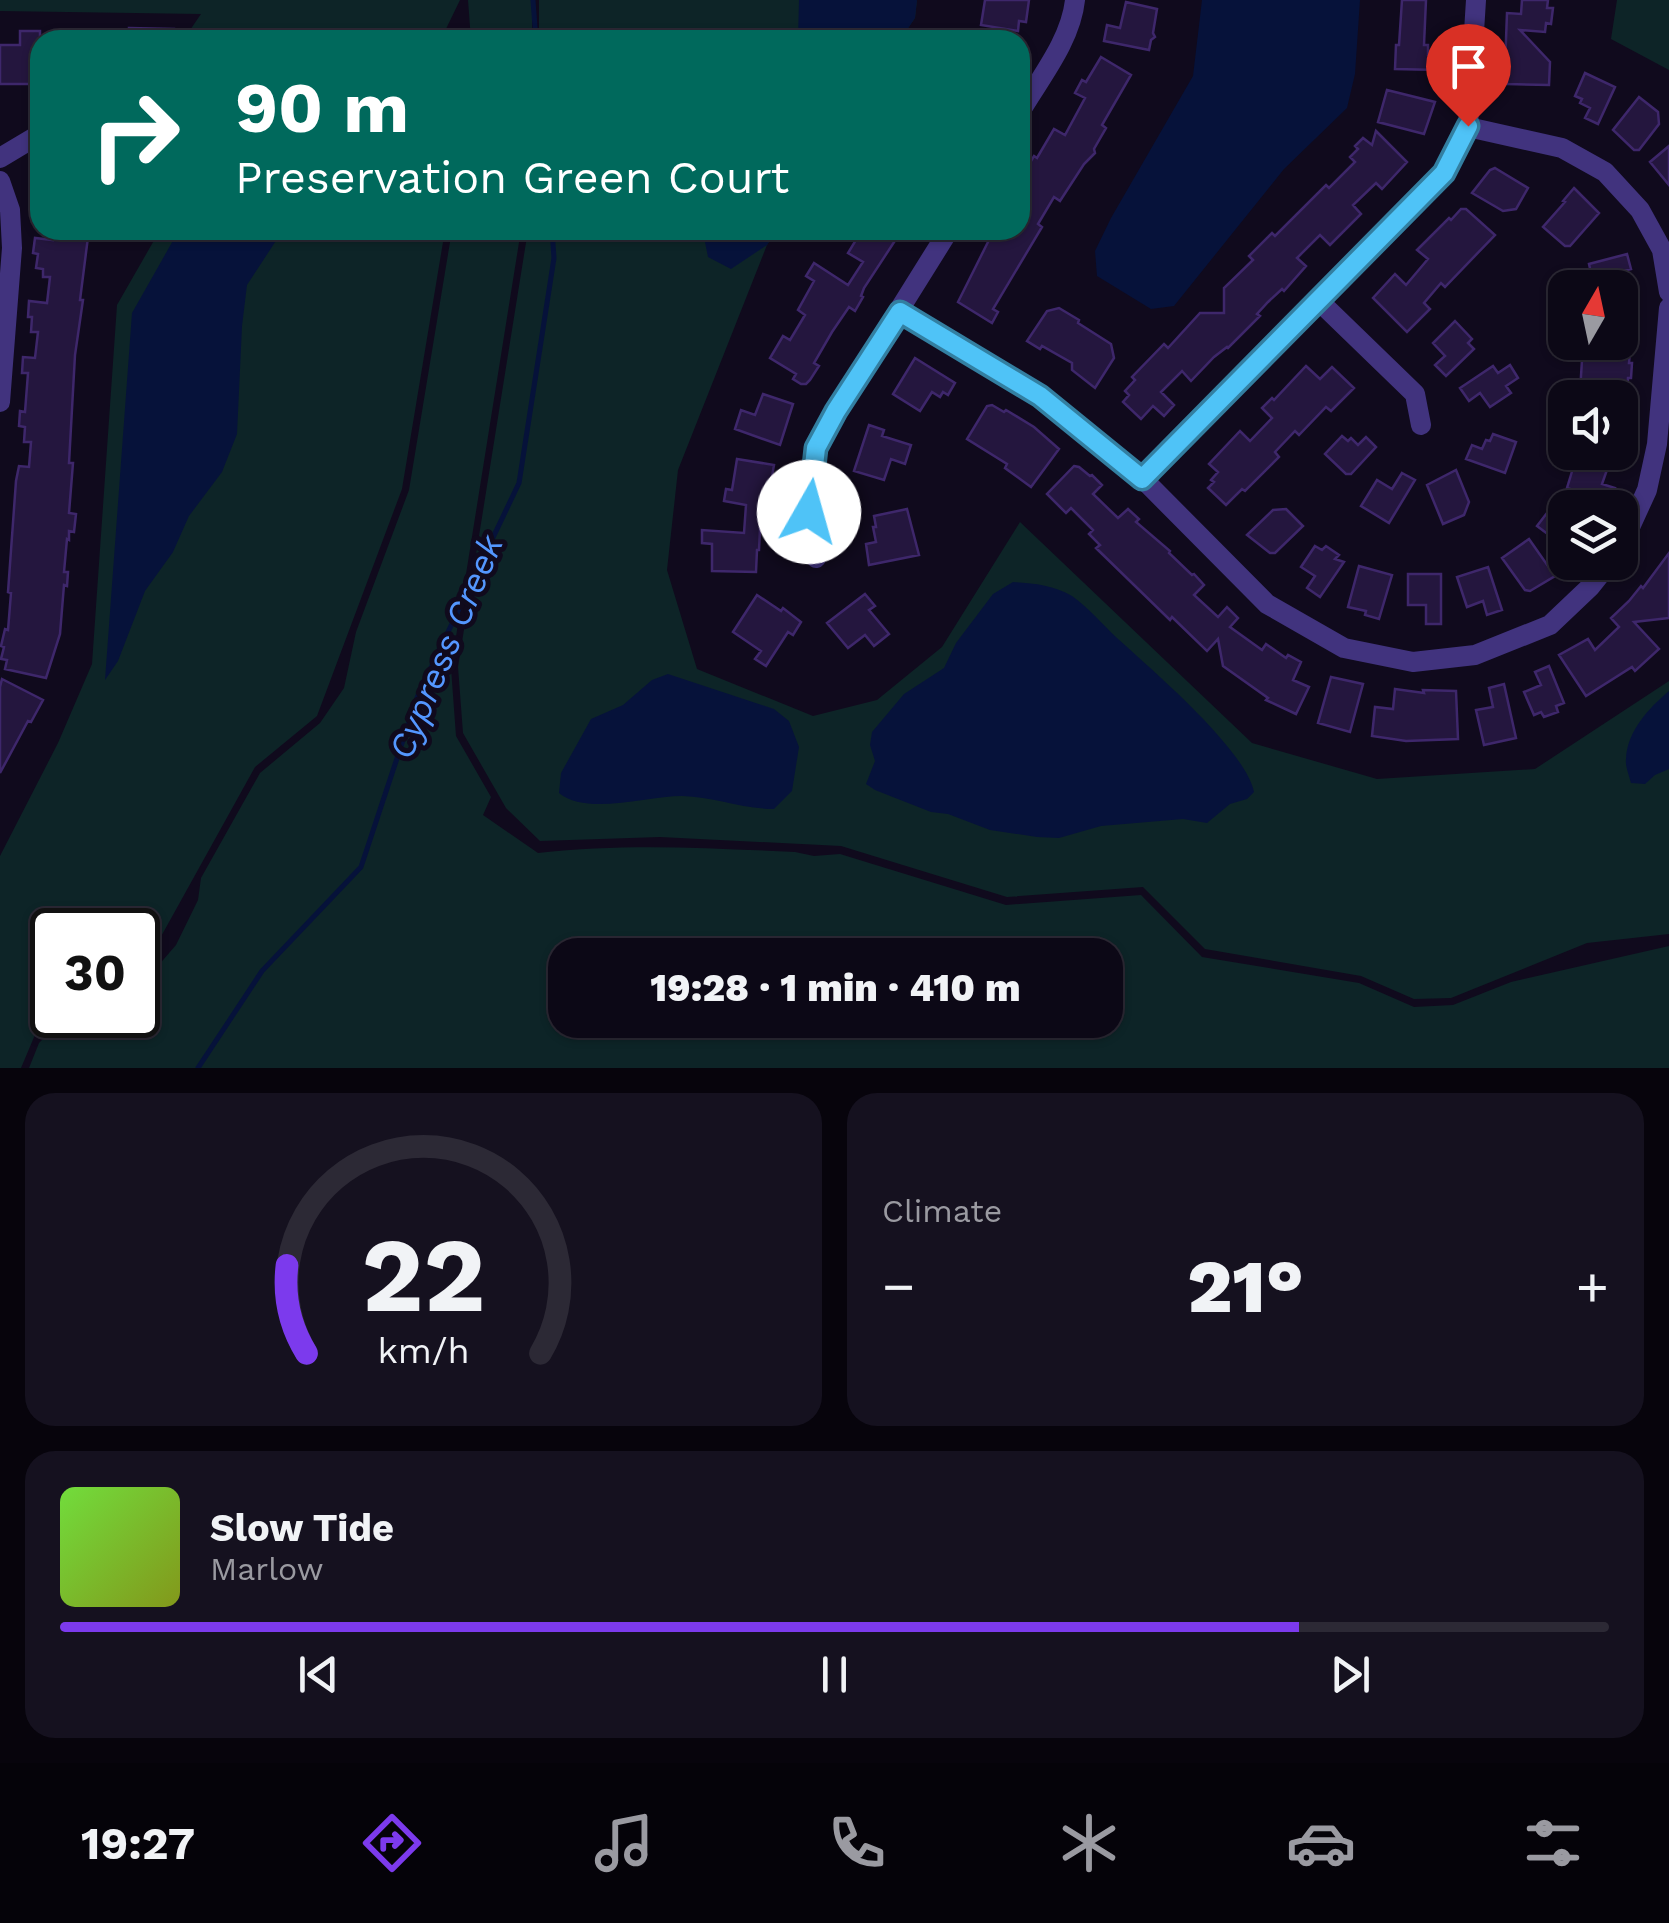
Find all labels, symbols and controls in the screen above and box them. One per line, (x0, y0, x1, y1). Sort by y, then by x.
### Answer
pin (1426, 24, 1511, 127)
icon: arrive (1441, 39, 1496, 94)
text: 90 m (235, 67, 409, 149)
icon: right (70, 70, 200, 200)
text: Preservation Green Court (235, 151, 789, 204)
north arrow (1548, 270, 1638, 360)
map controls (1548, 270, 1638, 580)
button: sound (1548, 380, 1638, 470)
position arrow (757, 460, 861, 564)
button: layers (1548, 490, 1638, 580)
water label: Cypress Creek (380, 528, 512, 765)
speed limit sign: 30 (30, 908, 160, 1038)
text: 19:28 · 1 min · 410 m (650, 966, 1021, 1010)
text: Climate (882, 1192, 1002, 1230)
text: 22 (362, 1214, 485, 1336)
text: 21° (1187, 1242, 1304, 1330)
text: − (882, 1254, 915, 1318)
text: + (1576, 1254, 1609, 1318)
text: km/h (377, 1330, 470, 1372)
text: Slow Tide (210, 1506, 394, 1550)
text: Marlow (210, 1550, 324, 1588)
icon: previous (291, 1647, 346, 1702)
icon: pause (807, 1647, 862, 1702)
icon: next (1323, 1647, 1378, 1702)
icon: directions (357, 1808, 427, 1878)
icon: music (589, 1808, 659, 1878)
icon: phone (822, 1808, 892, 1878)
icon: climate (1054, 1808, 1124, 1878)
icon: car (1286, 1808, 1356, 1878)
icon: filters (1518, 1808, 1588, 1878)
text: 19:27 (81, 1817, 195, 1870)

